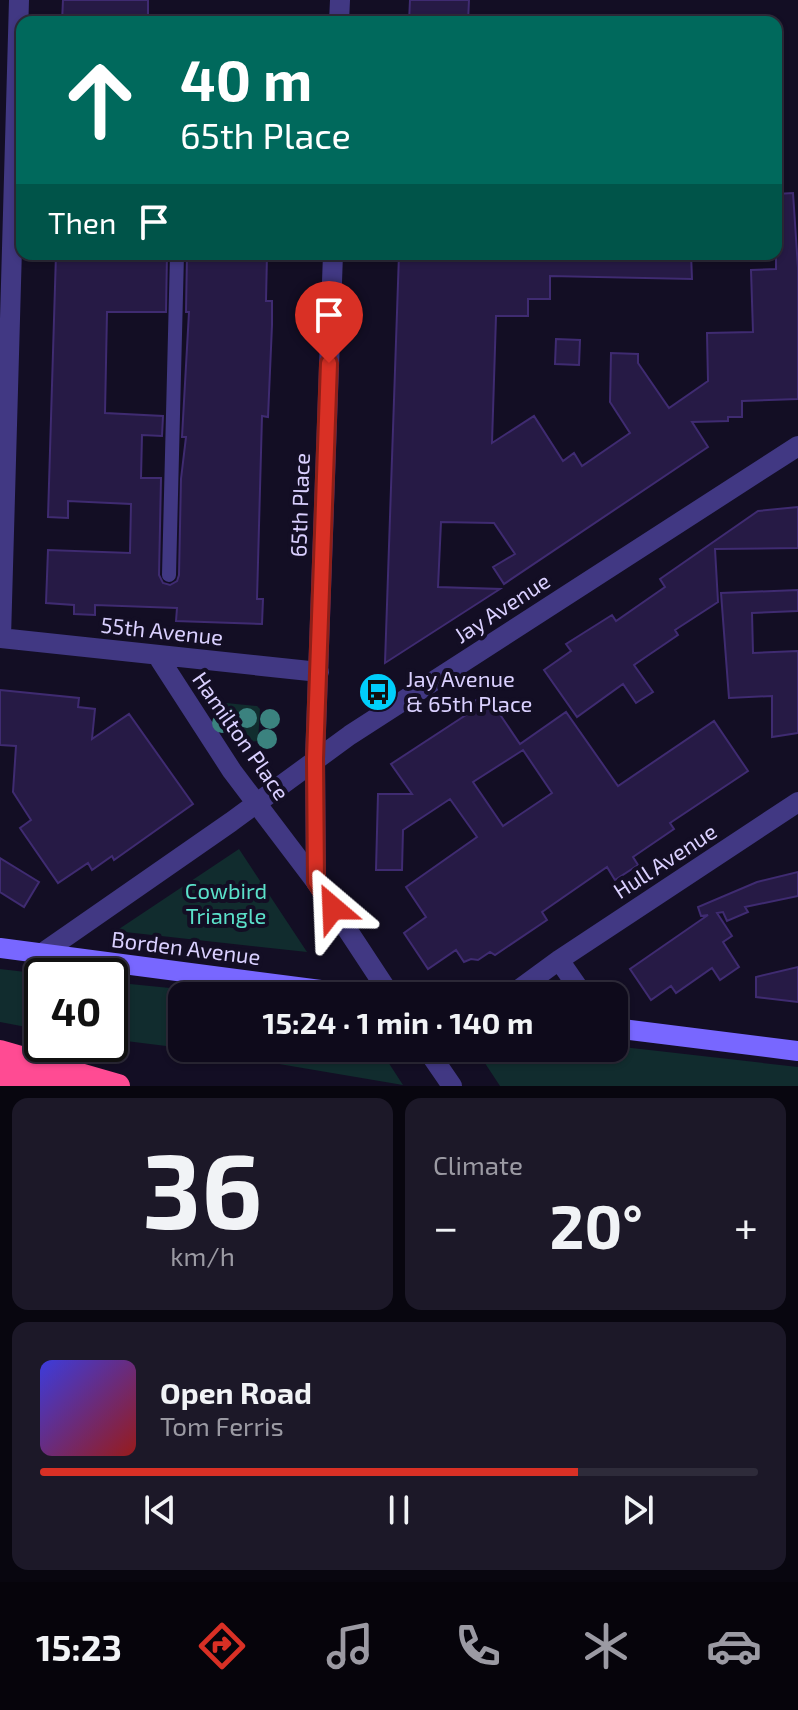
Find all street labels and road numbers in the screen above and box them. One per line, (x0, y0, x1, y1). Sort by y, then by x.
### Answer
street label: 65th Place (284, 452, 314, 558)
street label: Jay Avenue (449, 567, 554, 648)
street label: 55th Avenue (100, 611, 225, 649)
street label: Hamilton Place (188, 666, 296, 804)
street label: Hull Avenue (608, 817, 721, 903)
street label: Borden Avenue (110, 925, 262, 969)

